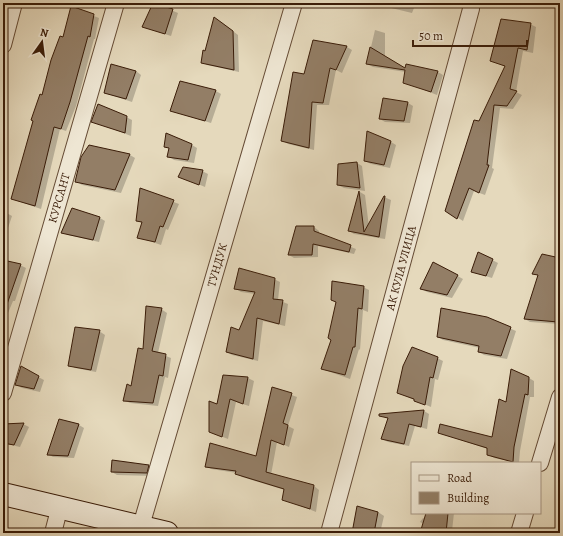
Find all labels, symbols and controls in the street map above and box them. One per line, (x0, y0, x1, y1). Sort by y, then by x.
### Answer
north arrow (22, 22, 62, 62)
scale bar (413, 22, 527, 48)
text: N (39, 25, 50, 41)
text: 50 m (419, 28, 443, 44)
street label: КУРСАНТ (44, 171, 74, 225)
street label: АК КУЛА УЛИЦА (382, 223, 420, 313)
street label: ТУНДУК (203, 241, 231, 289)
legend (411, 462, 541, 514)
text: Road (447, 470, 473, 486)
text: Building (447, 490, 489, 506)

